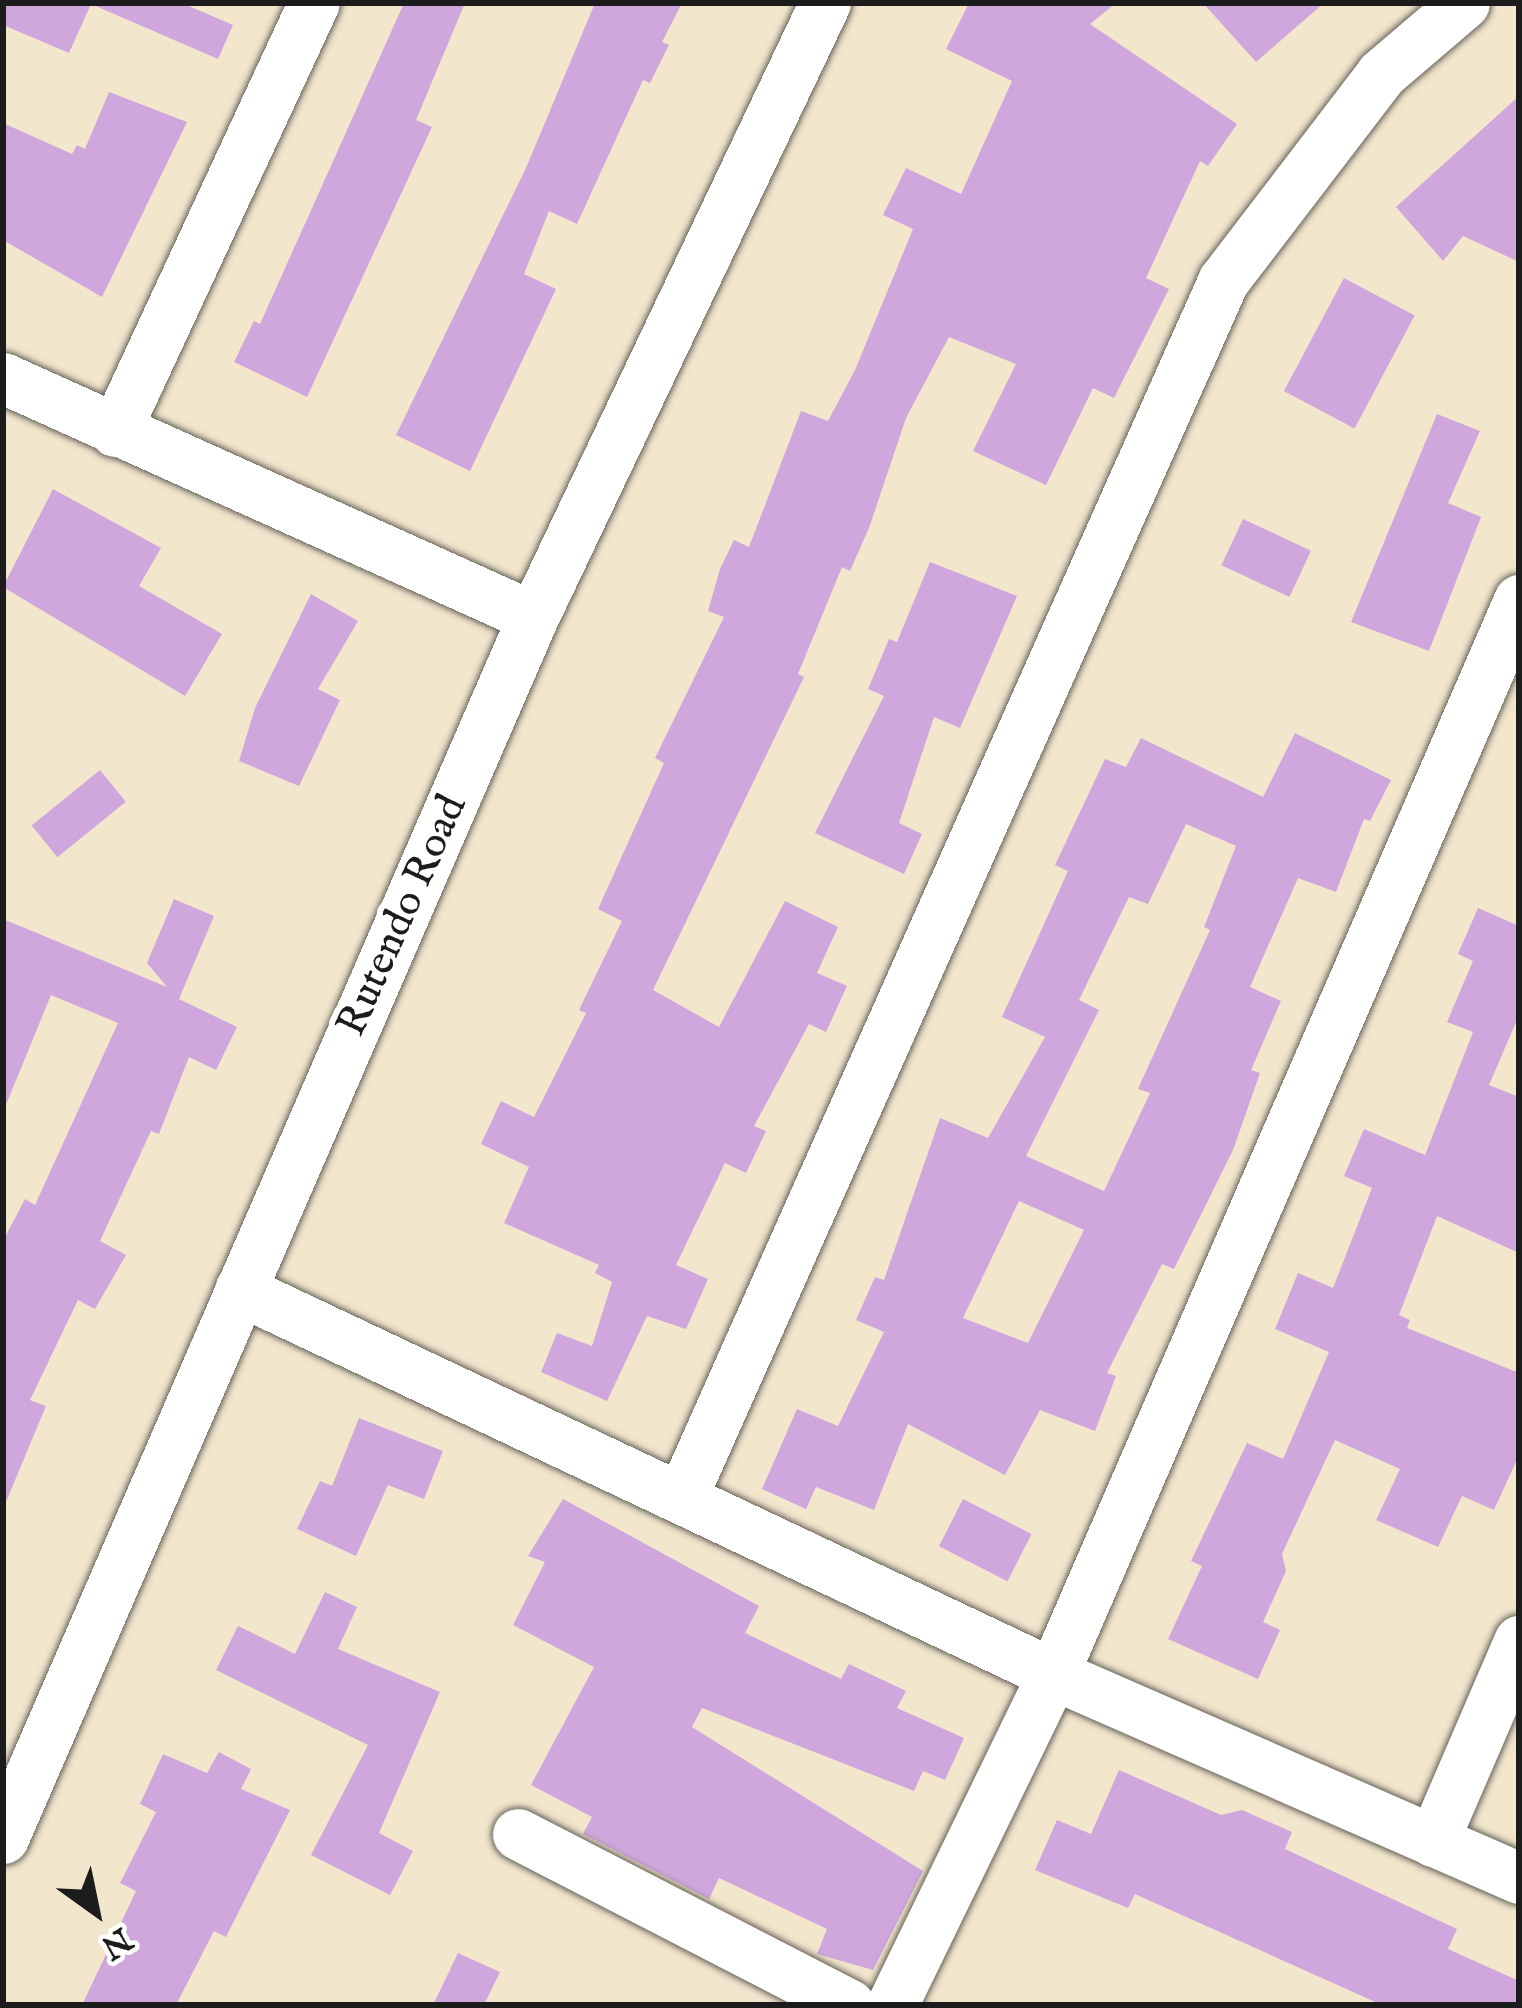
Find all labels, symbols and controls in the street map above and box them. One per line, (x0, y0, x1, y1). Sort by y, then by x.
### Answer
street label: Rutendo Road (327, 788, 479, 1044)
north arrow (36, 1852, 156, 1972)
text: N (92, 1917, 139, 1968)

